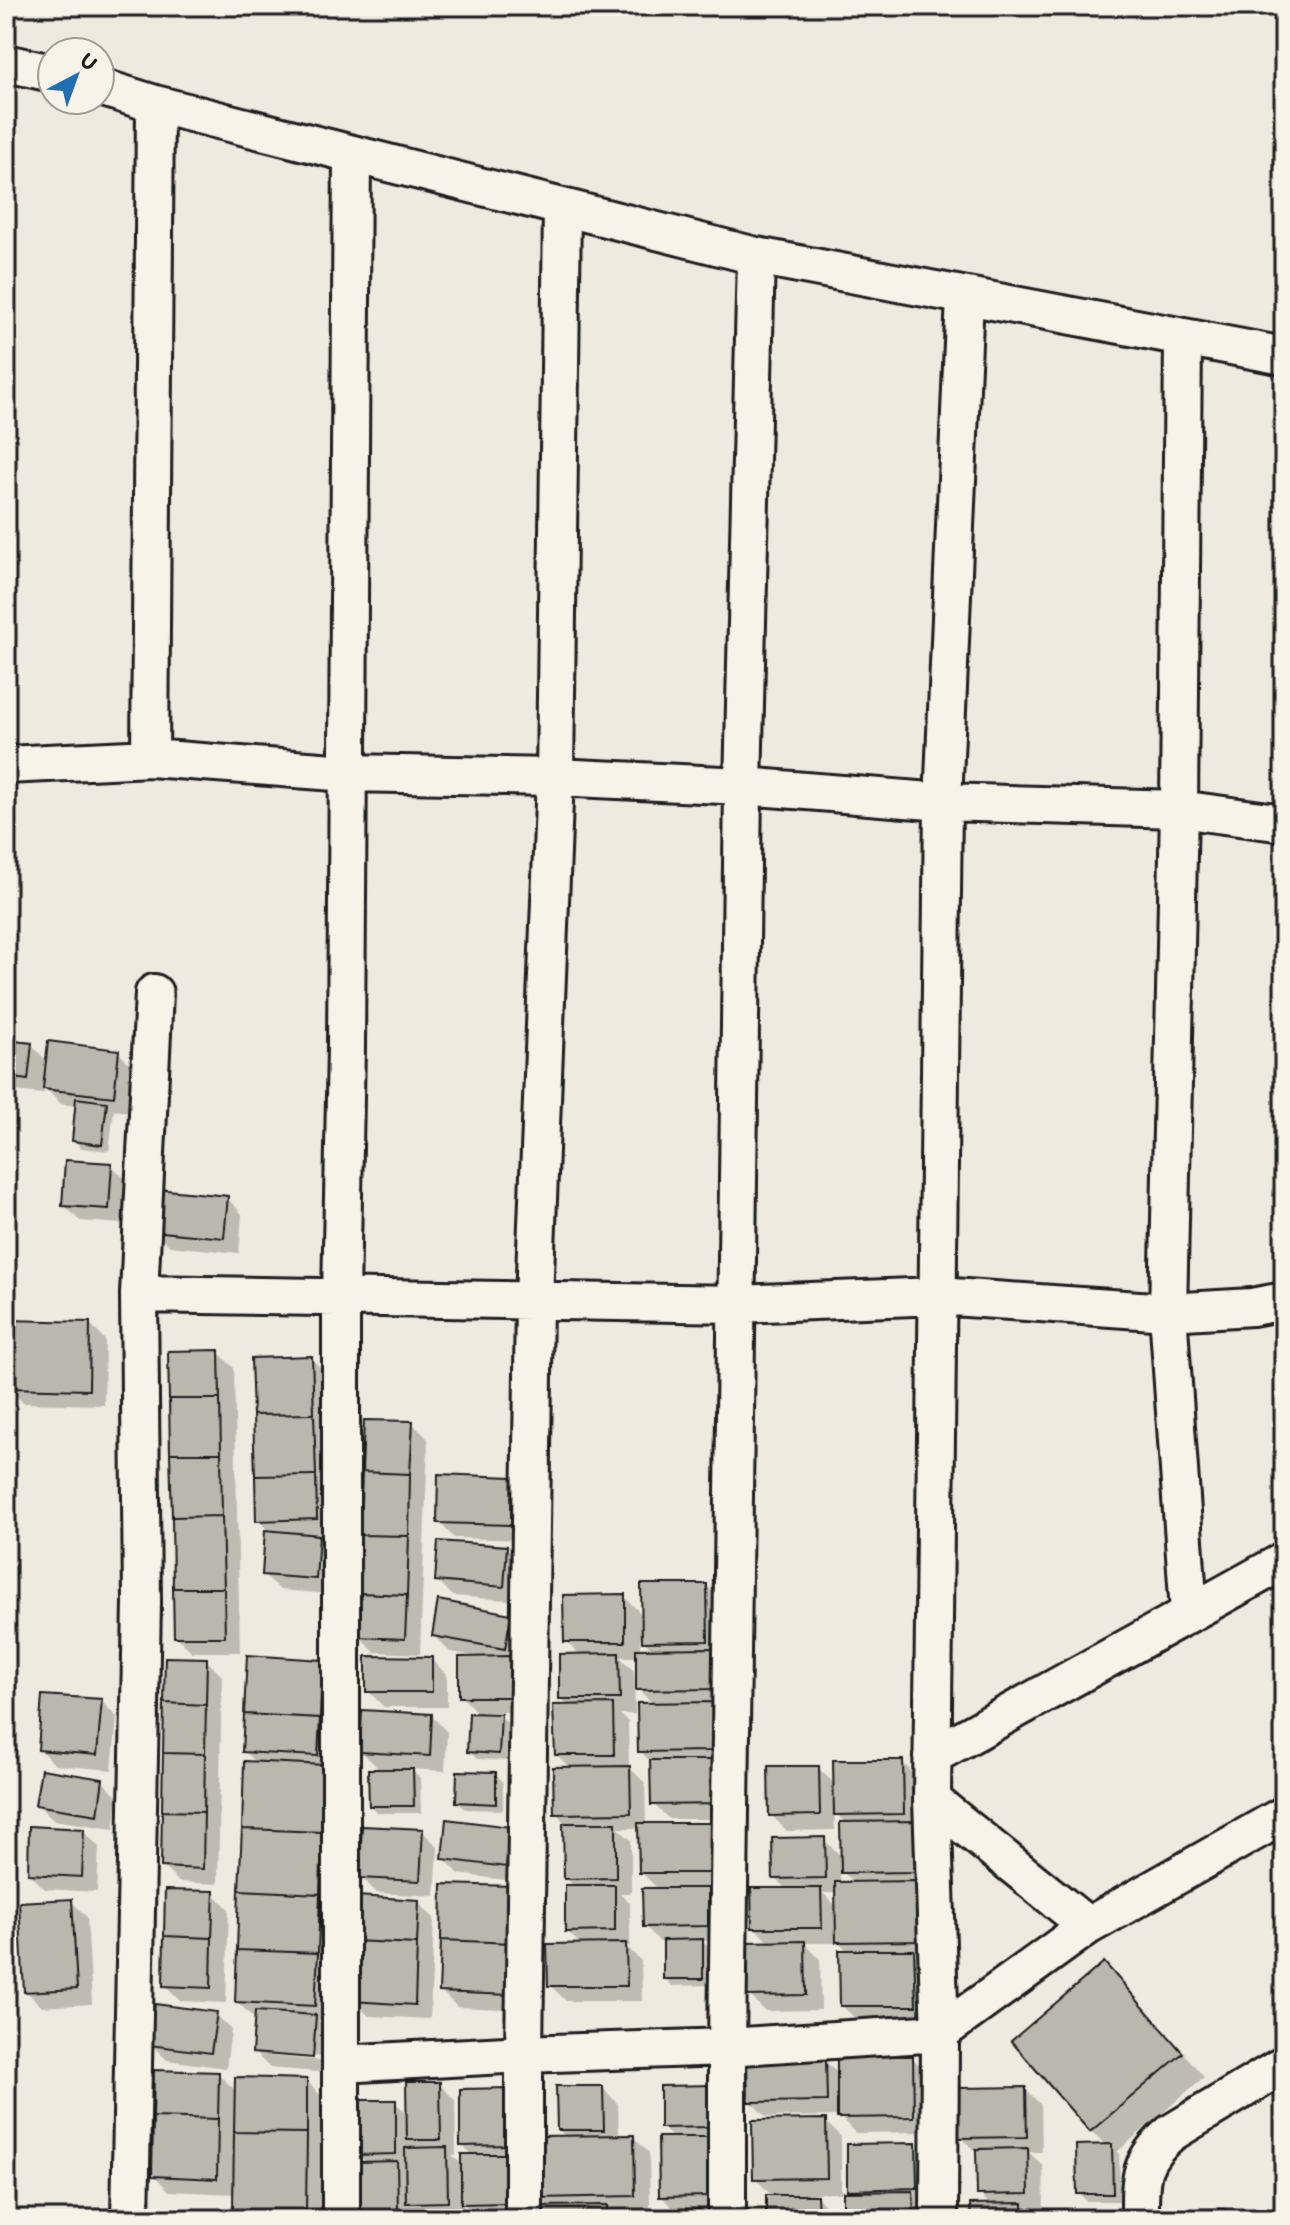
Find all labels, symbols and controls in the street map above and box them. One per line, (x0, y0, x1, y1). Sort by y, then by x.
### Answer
north arrow (36, 36, 116, 116)
text: U (74, 46, 103, 76)

